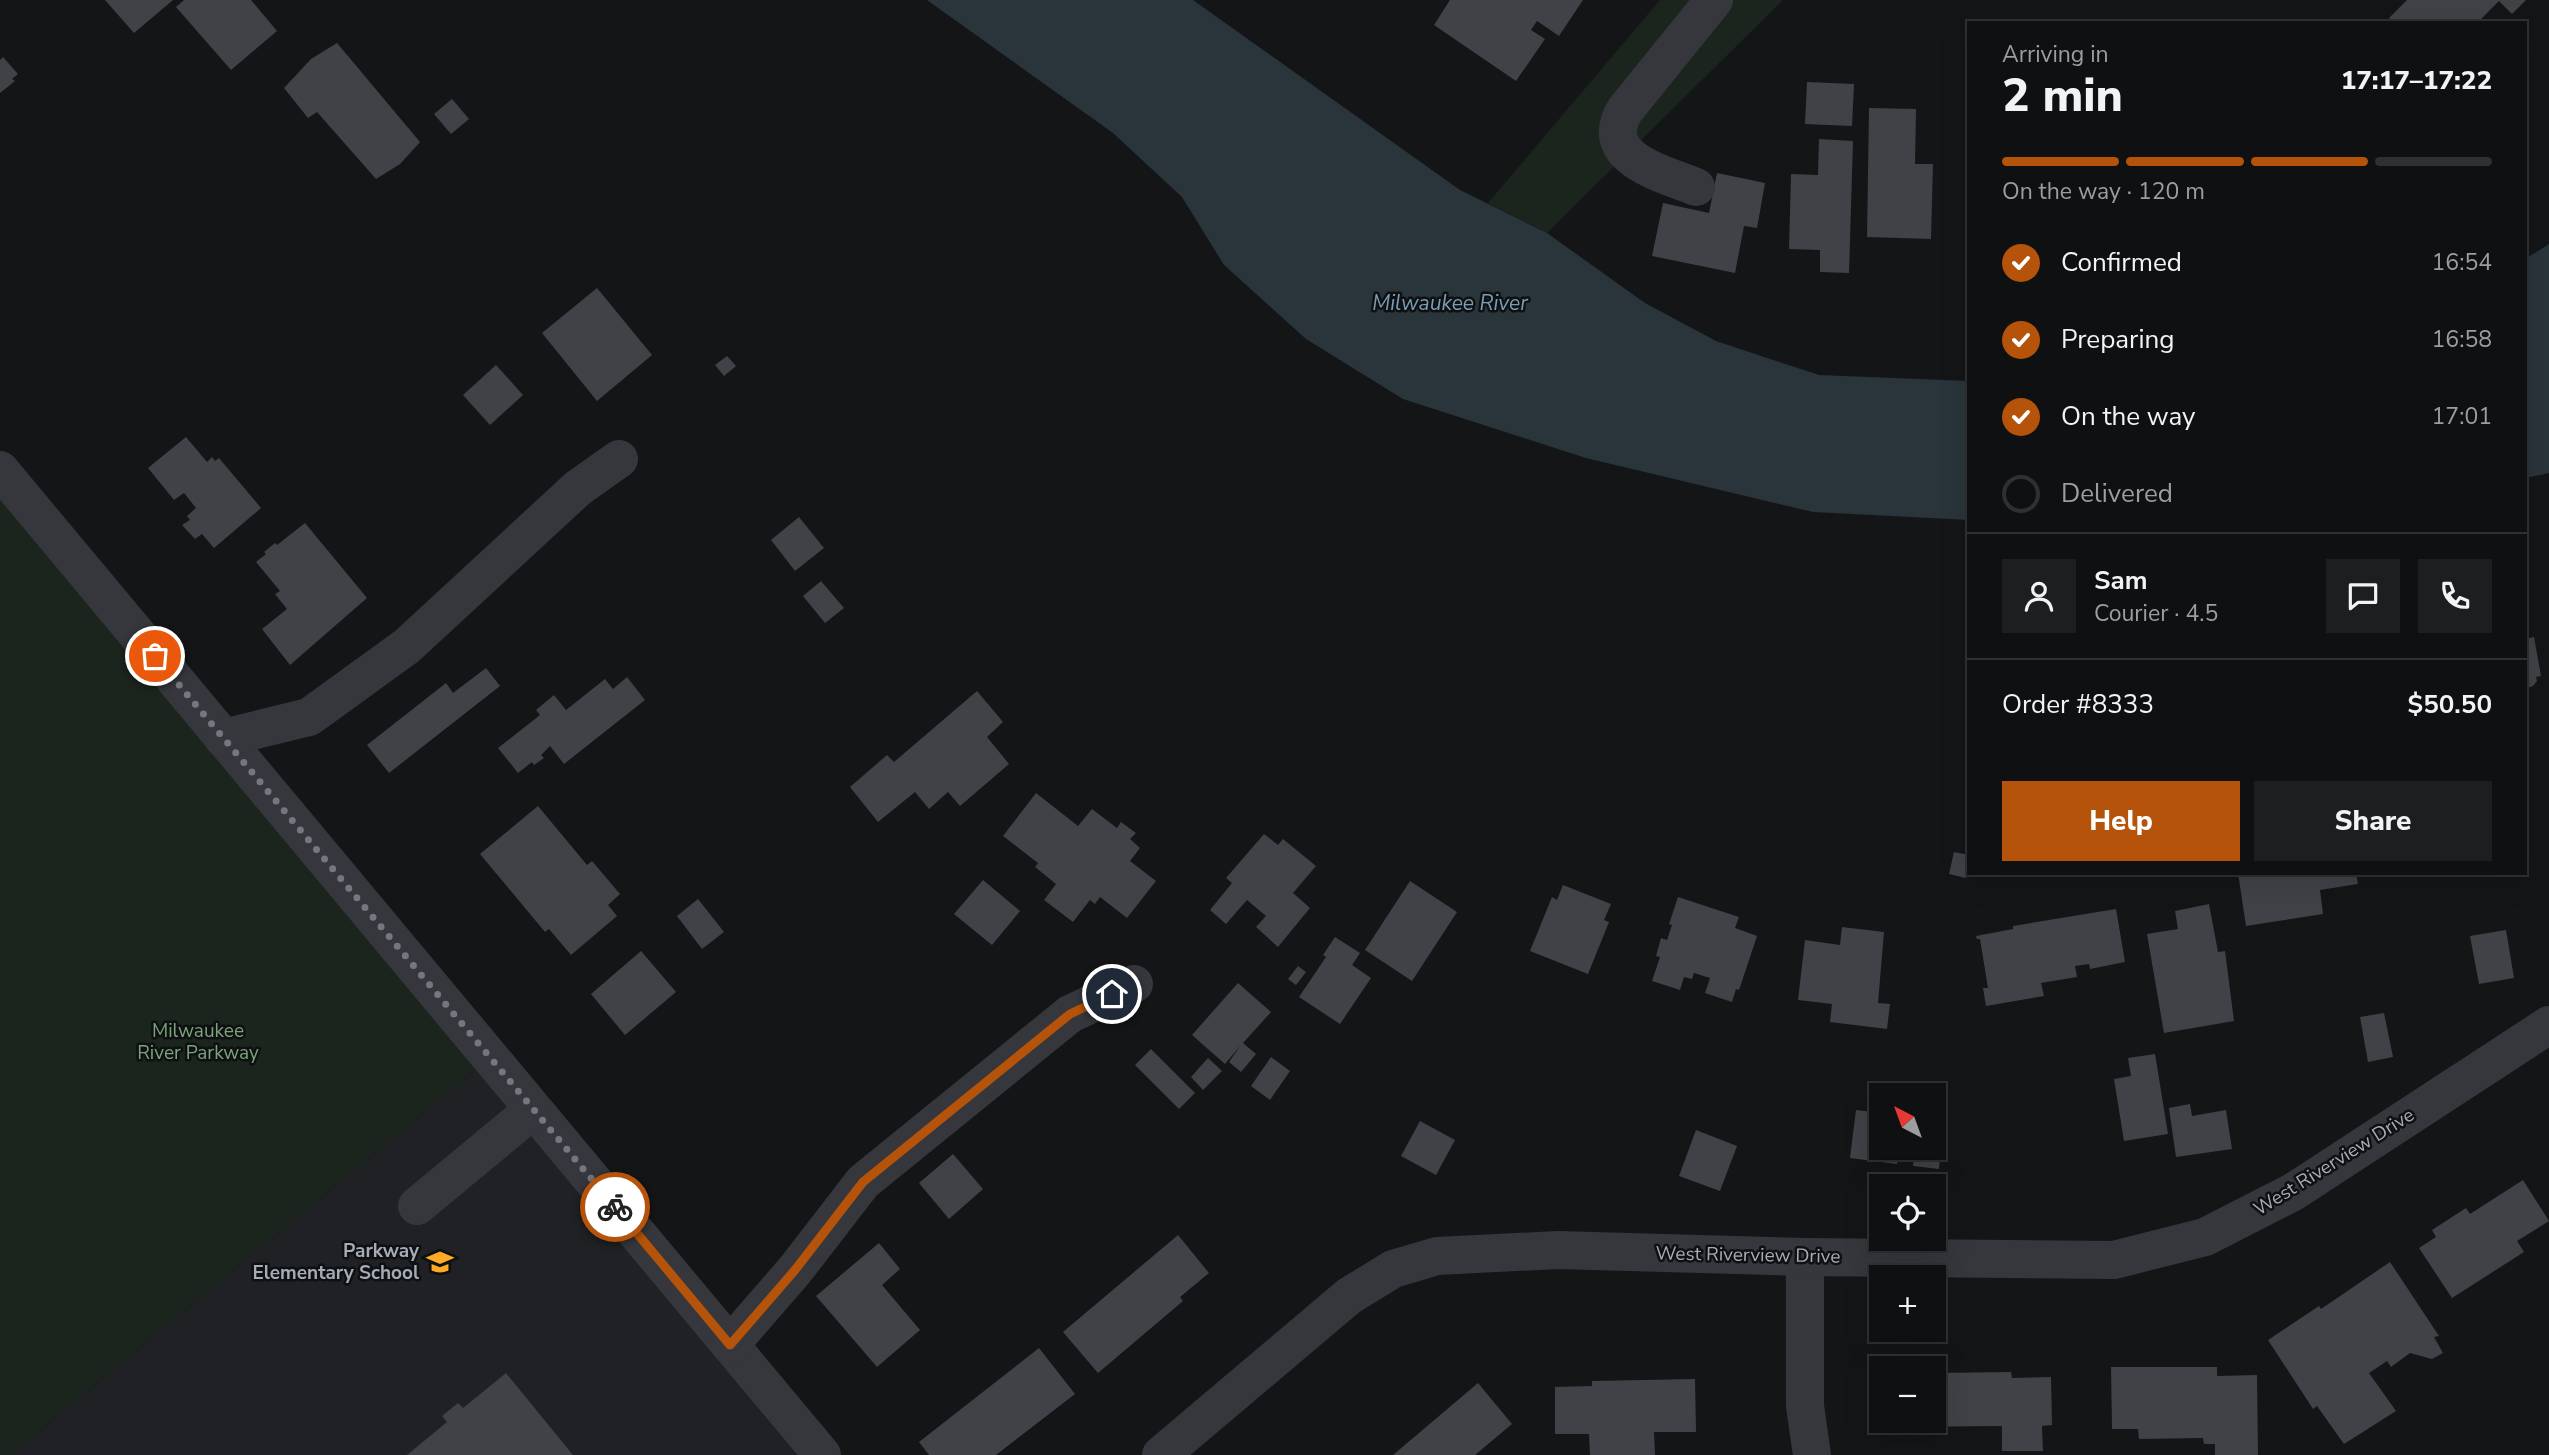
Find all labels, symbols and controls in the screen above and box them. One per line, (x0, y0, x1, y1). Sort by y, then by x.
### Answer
text: Arriving in (2002, 39, 2109, 70)
text: 17:17–17:22 (2341, 63, 2492, 98)
text: 2 min (2002, 64, 2123, 127)
text: On the way · 120 m (2002, 176, 2205, 207)
icon: check (2002, 244, 2040, 282)
text: Confirmed (2061, 245, 2182, 280)
text: 16:54 (2432, 247, 2492, 278)
water label: Milwaukee River (1372, 289, 1528, 317)
icon: check (2002, 321, 2040, 359)
text: Preparing (2061, 322, 2174, 357)
text: 16:58 (2432, 324, 2492, 355)
icon: check (2002, 398, 2040, 436)
text: On the way (2061, 399, 2195, 434)
text: 17:01 (2432, 401, 2492, 432)
text: Delivered (2061, 476, 2173, 511)
button: person (2002, 559, 2076, 633)
button: chat (2326, 559, 2400, 633)
button: phone (2418, 559, 2492, 633)
text: Sam (2094, 563, 2147, 598)
text: Courier · 4.5 (2094, 598, 2218, 629)
pin (125, 626, 185, 686)
icon: bag (136, 637, 174, 675)
text: Order #8333 (2002, 687, 2154, 722)
text: $50.50 (2408, 687, 2492, 722)
button: Help (2002, 781, 2240, 861)
button: Share (2254, 781, 2492, 861)
pin (1082, 964, 1142, 1024)
icon: home (1093, 975, 1131, 1013)
park label: Milwaukee River Parkway (137, 1018, 259, 1066)
north arrow (1869, 1083, 1946, 1160)
map controls (1869, 1083, 1946, 1433)
street label: West Riverview Drive (2249, 1102, 2419, 1222)
courier (580, 1172, 650, 1242)
button: locate (1869, 1174, 1946, 1251)
icon: bike (596, 1188, 634, 1226)
place label: Parkway Elementary School (252, 1238, 420, 1286)
street label: West Riverview Drive (1655, 1240, 1841, 1270)
school or university icon: Parkway Elementary School (425, 1247, 455, 1277)
button: + (1869, 1265, 1946, 1342)
button: − (1869, 1356, 1946, 1433)

